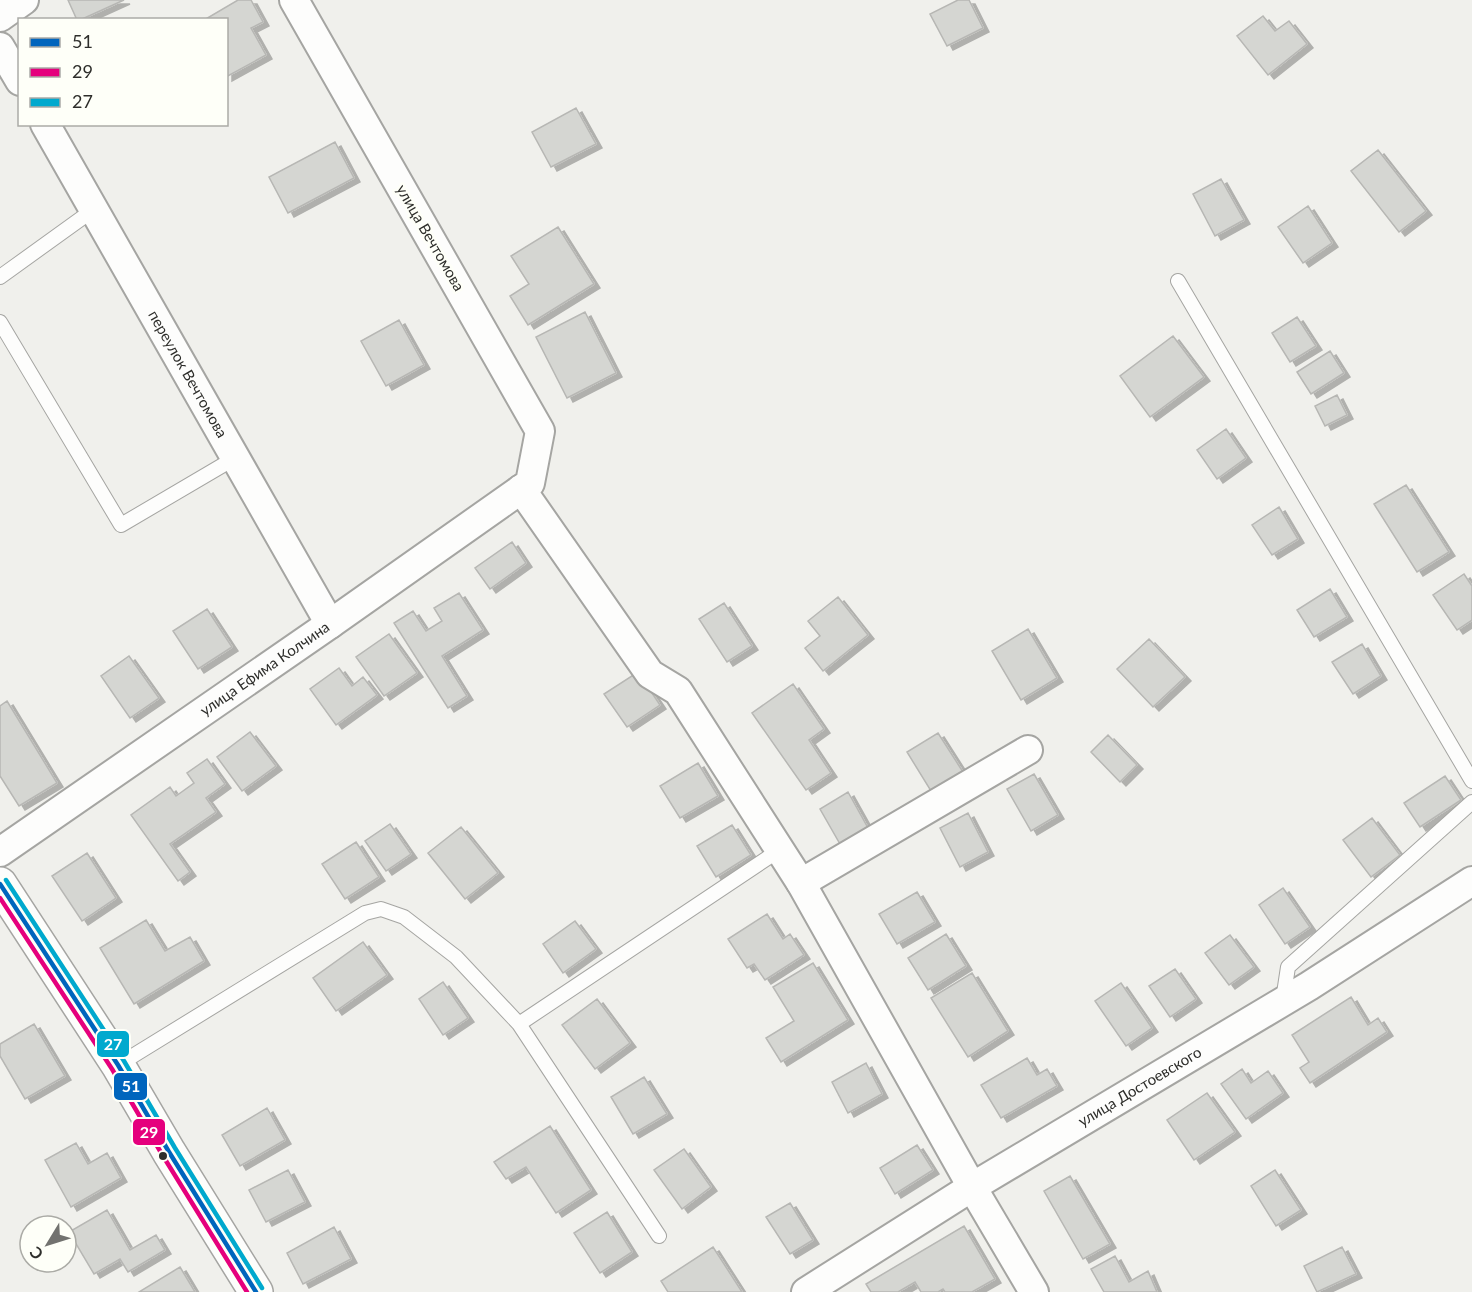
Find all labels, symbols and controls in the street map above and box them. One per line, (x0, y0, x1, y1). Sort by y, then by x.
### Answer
legend (18, 18, 228, 126)
text: 51 (72, 30, 93, 52)
text: 29 (72, 60, 93, 82)
text: 27 (72, 90, 93, 112)
street label: улица Вечтомова (393, 181, 469, 294)
street label: переулок Вечтомова (145, 307, 232, 441)
street label: улица Ефима Колчина (196, 617, 332, 719)
line badge: 27 (96, 1030, 130, 1058)
text: 27 (104, 1034, 122, 1053)
street label: улица Достоевского (1074, 1042, 1204, 1130)
line badge: 51 (113, 1072, 148, 1101)
text: 51 (122, 1076, 140, 1095)
line badge: 29 (132, 1118, 166, 1146)
text: 29 (140, 1122, 158, 1141)
unlabelled marker (157, 1150, 169, 1162)
north arrow (18, 1214, 78, 1274)
text: С (25, 1243, 47, 1264)

